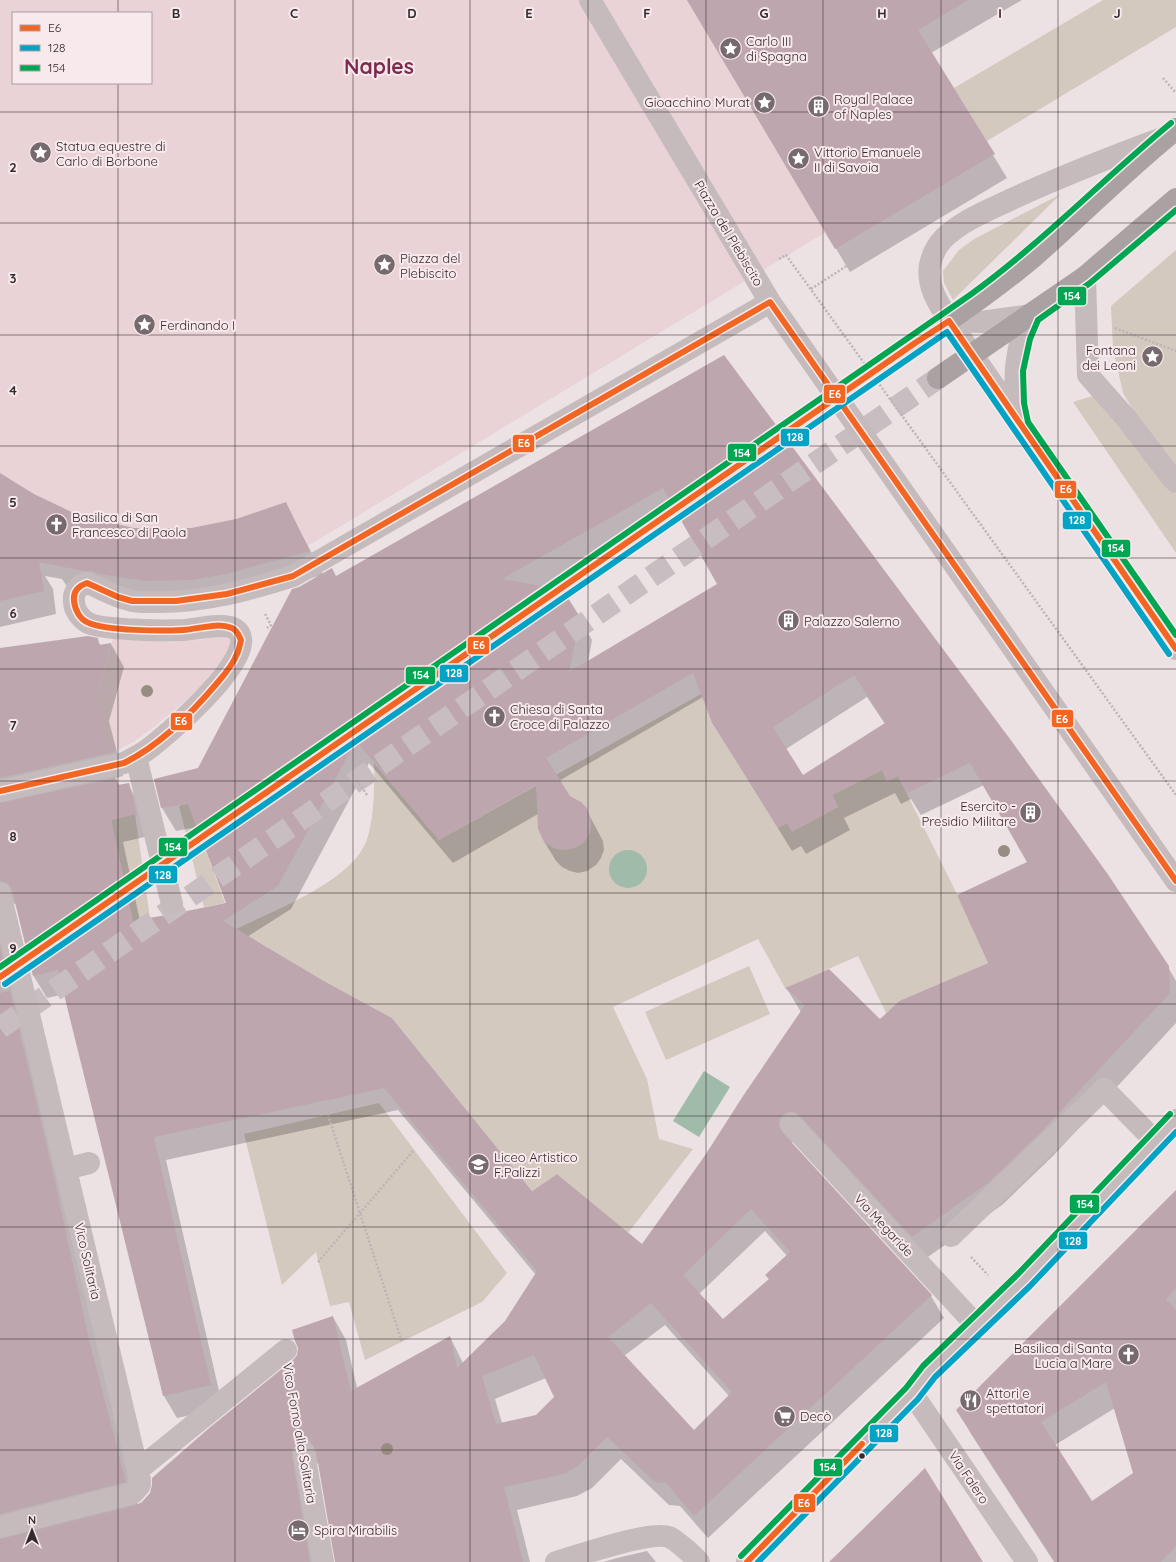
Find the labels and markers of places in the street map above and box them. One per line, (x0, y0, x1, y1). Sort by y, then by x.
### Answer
place label: Carlo III di Spagna (746, 33, 807, 64)
place icon: Carlo III di Spagna (718, 35, 744, 61)
place icon: Gioacchino Murat (752, 89, 778, 115)
place label: Royal Palace of Naples (834, 91, 913, 122)
building icon: Royal Palace of Naples (805, 93, 831, 119)
place label: Gioacchino Murat (645, 94, 750, 110)
place label: Statua equestre di Carlo di Borbone (56, 138, 166, 169)
place icon: Statua equestre di Carlo di Borbone (28, 140, 54, 166)
place label: Vittorio Emanuele II di Savoia (814, 144, 921, 175)
place icon: Vittorio Emanuele II di Savoia (785, 146, 811, 172)
place label: Piazza del Plebiscito (400, 250, 461, 281)
place icon: Piazza del Plebiscito (372, 252, 398, 278)
place icon: Ferdinando I (131, 312, 157, 338)
place label: Ferdinando I (160, 317, 235, 333)
place label: Fontana dei Leoni (1082, 342, 1136, 373)
place icon: Fontana dei Leoni (1139, 344, 1165, 370)
place label: Basilica di San Francesco di Paola (72, 509, 186, 540)
church icon: Basilica di San Francesco di Paola (44, 511, 70, 537)
building icon: Palazzo Salerno (775, 608, 801, 634)
place label: Palazzo Salerno (804, 613, 900, 629)
place label: Chiesa di Santa Croce di Palazzo (510, 701, 610, 732)
church icon: Chiesa di Santa Croce di Palazzo (482, 703, 508, 729)
place label: Esercito - Presidio Militare (922, 798, 1016, 829)
building icon: Esercito - Presidio Militare (1018, 800, 1044, 826)
place label: Liceo Artistico F.Palizzi (494, 1149, 578, 1180)
school or university icon: Liceo Artistico F.Palizzi (466, 1151, 492, 1177)
place label: Basilica di Santa Lucia a Mare (1014, 1340, 1112, 1371)
church icon: Basilica di Santa Lucia a Mare (1115, 1342, 1141, 1368)
place label: Attori e spettatori (986, 1385, 1044, 1416)
restaurant icon: Attori e spettatori (958, 1387, 984, 1413)
supermarket icon: Decò (772, 1403, 798, 1429)
place label: Decò (800, 1408, 832, 1424)
unlabelled marker (857, 1451, 867, 1461)
hotel icon: Spira Mirabilis (286, 1517, 312, 1543)
place label: Spira Mirabilis (314, 1522, 397, 1538)

